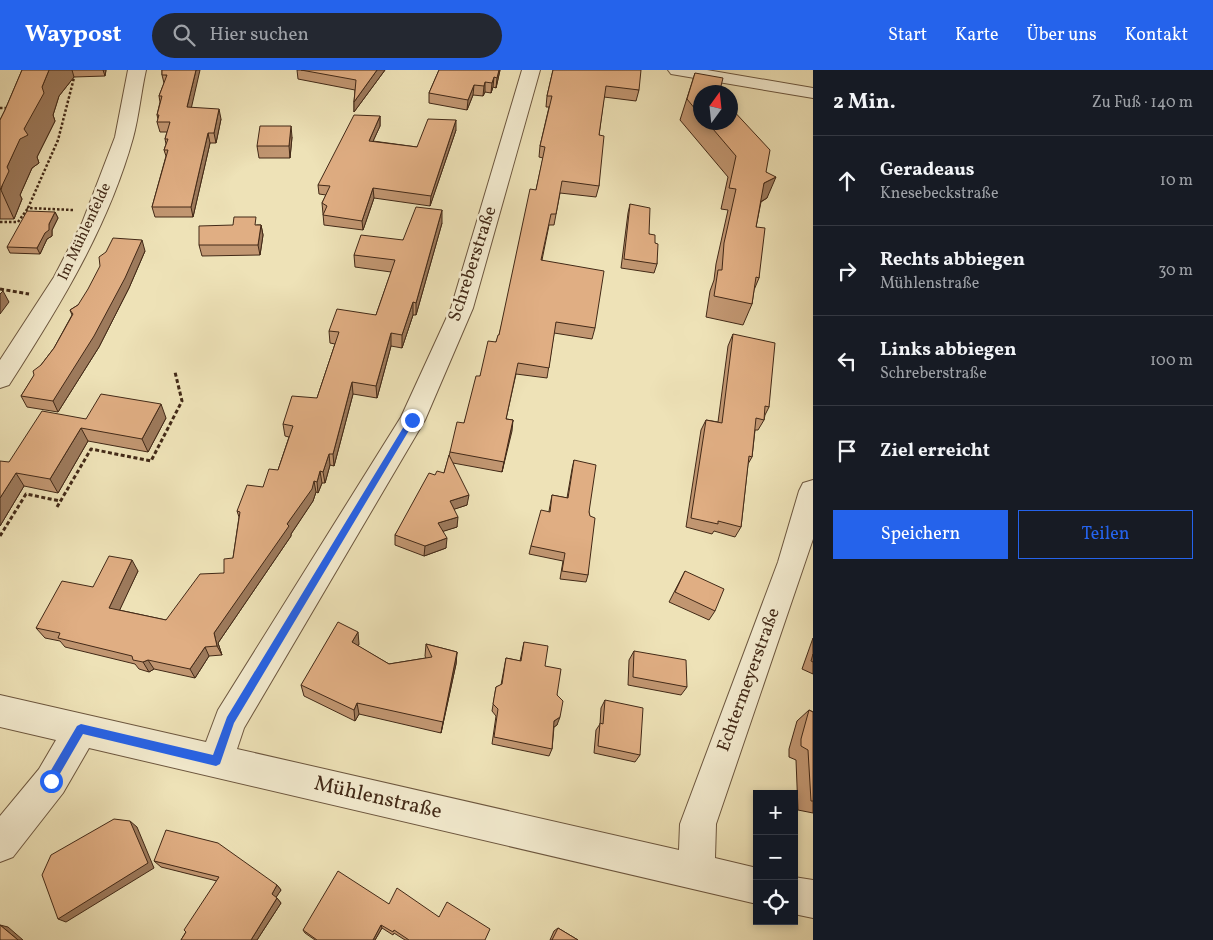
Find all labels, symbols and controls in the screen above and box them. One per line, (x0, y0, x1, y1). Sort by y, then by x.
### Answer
search box (152, 13, 502, 58)
text: Waypost (25, 18, 122, 52)
icon: search (170, 21, 198, 49)
text: Hier suchen (210, 22, 309, 48)
text: Start (888, 23, 927, 48)
text: Karte (955, 23, 999, 48)
text: Über uns (1027, 23, 1097, 48)
text: Kontakt (1125, 23, 1188, 48)
north arrow (693, 85, 738, 130)
text: 2 Min. (833, 88, 896, 117)
text: Zu Fuß · 140 m (1092, 92, 1193, 114)
text: Geradeaus (880, 157, 975, 183)
icon: ahead (833, 167, 861, 195)
text: 10 m (1160, 170, 1193, 192)
street label: Im Mühlenfelde (53, 180, 117, 284)
text: Knesebeckstraße (880, 183, 999, 205)
street label: Schreberstraße (443, 203, 503, 325)
text: Rechts abbiegen (880, 247, 1025, 273)
icon: right (833, 257, 861, 285)
text: 30 m (1158, 260, 1193, 282)
text: Mühlenstraße (880, 273, 979, 295)
text: Links abbiegen (880, 337, 1017, 363)
icon: left (833, 347, 861, 375)
text: 100 m (1150, 350, 1193, 372)
text: Schreberstraße (880, 363, 987, 385)
route end (401, 409, 424, 432)
icon: arrive (833, 437, 861, 465)
text: Ziel erreicht (880, 438, 990, 464)
button: Speichern (833, 510, 1008, 559)
button: Teilen (1018, 510, 1193, 559)
street label: Echtermeyerstraße (711, 605, 787, 755)
street label: Mühlenstraße (311, 769, 445, 827)
route start (40, 770, 63, 793)
map controls (753, 790, 798, 925)
button: + (753, 790, 798, 835)
button: − (753, 835, 798, 880)
button: locate (753, 880, 798, 925)

